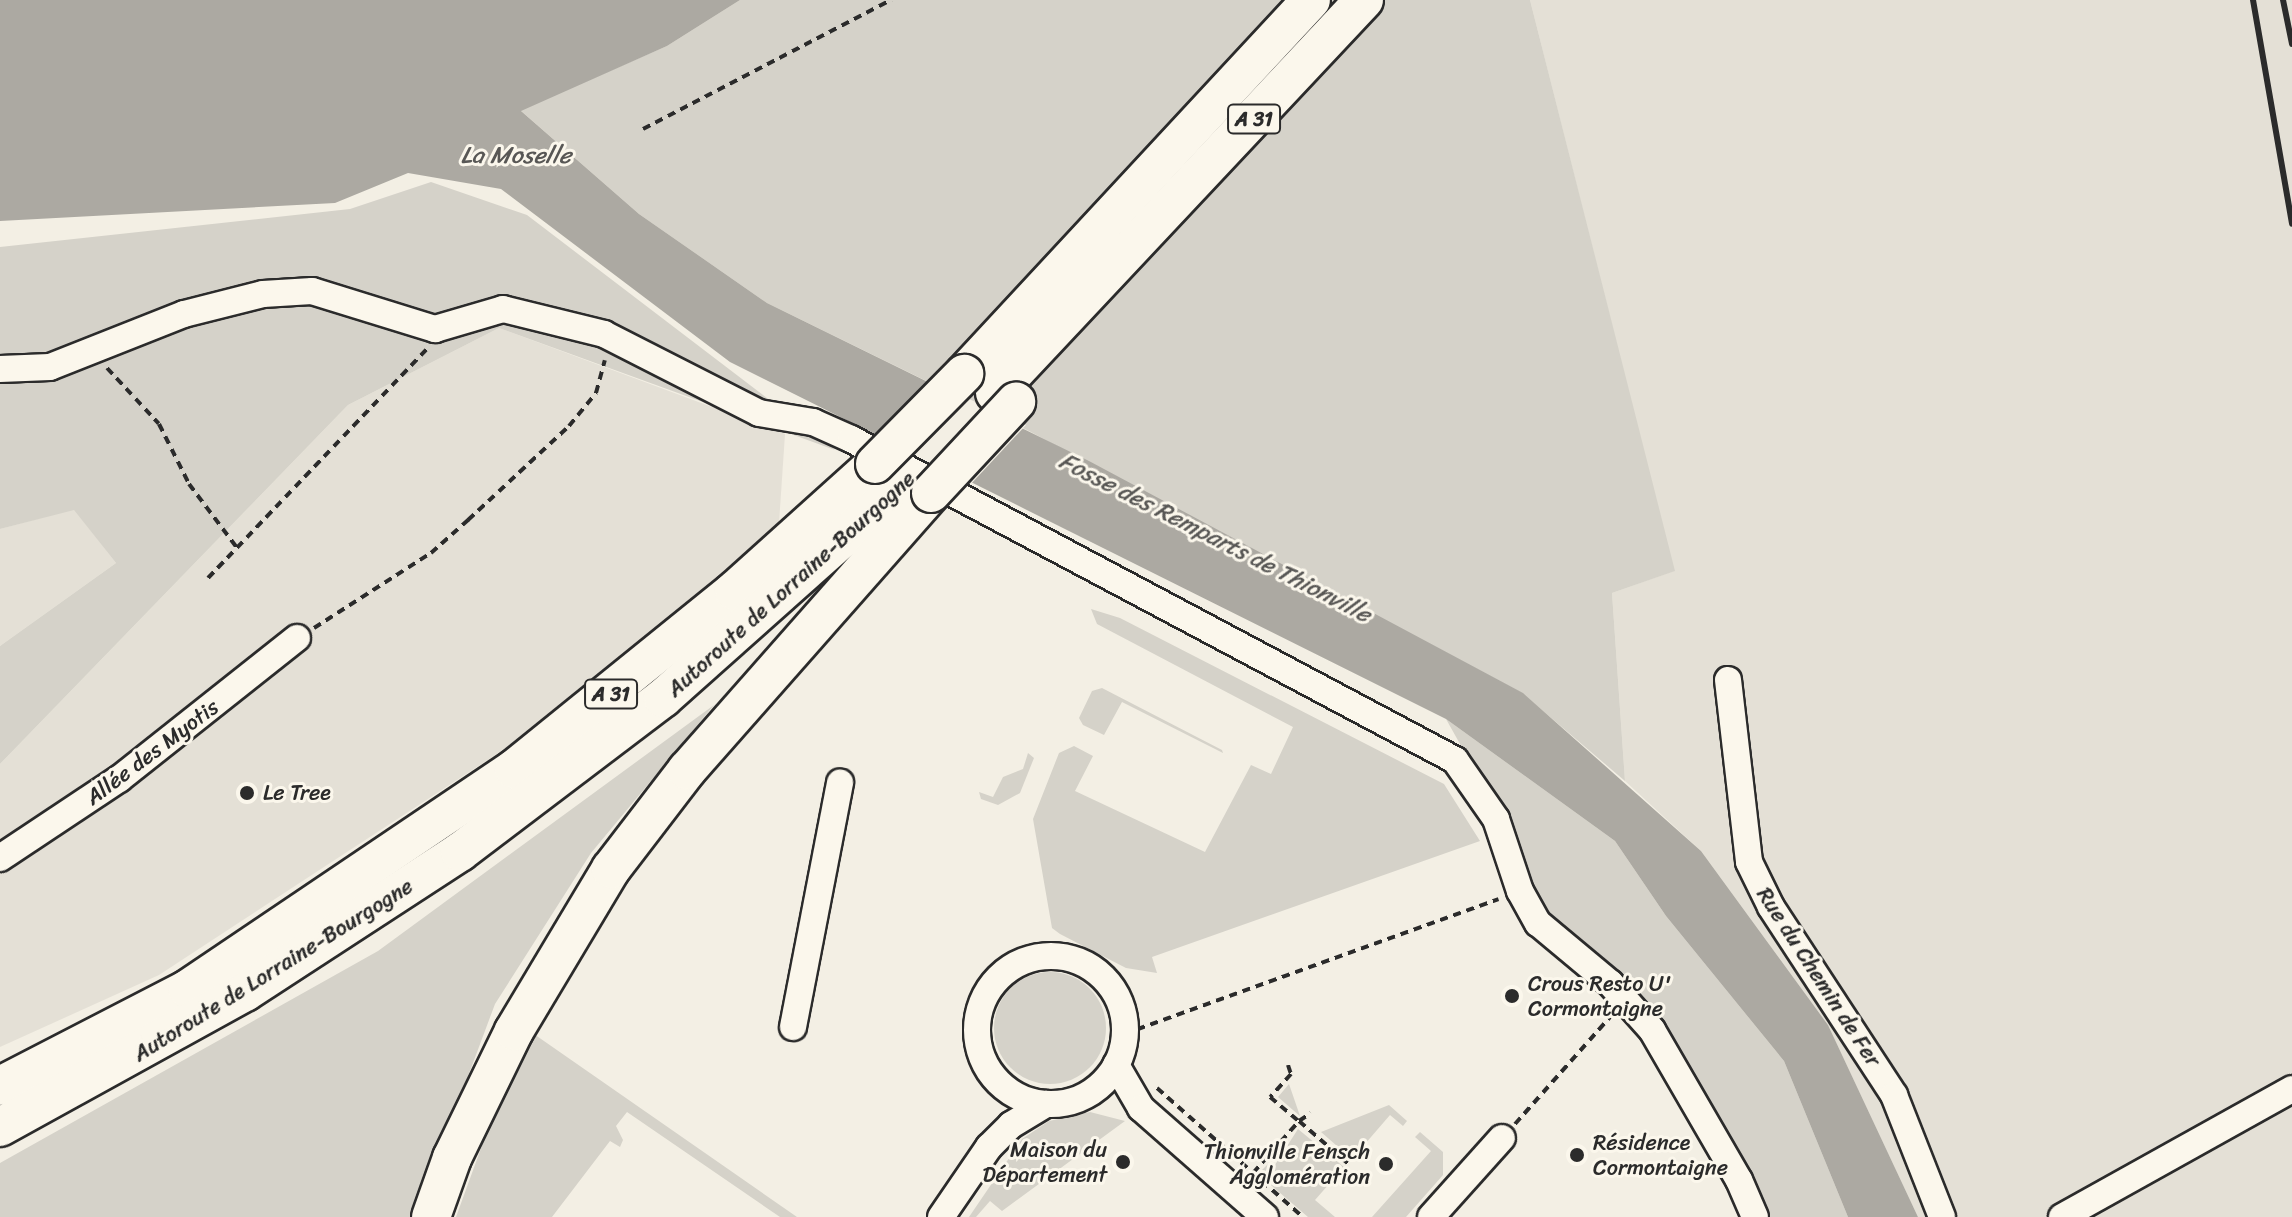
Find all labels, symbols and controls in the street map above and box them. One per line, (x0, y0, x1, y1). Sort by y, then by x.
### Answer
road number: A 31 (1226, 103, 1282, 135)
water label: La Moselle (461, 142, 571, 170)
water label: Fosse des Remparts de Thionville (1053, 446, 1377, 630)
street label: Autoroute de Lorraine-Bourgogne (661, 465, 921, 703)
road number: A 31 (583, 678, 639, 710)
street label: Allée des Myotis (80, 694, 224, 810)
place label: Le Tree (263, 780, 332, 806)
marker: Le Tree (238, 784, 256, 802)
street label: Autoroute de Lorraine-Bourgogne (128, 873, 418, 1067)
street label: Rue du Chemin de Fer (1751, 882, 1887, 1072)
place label: Crous Resto U' Cormontaigne (1528, 970, 1674, 1022)
marker: Crous Resto U' Cormontaigne (1503, 987, 1521, 1005)
place label: Résidence Cormontaigne (1593, 1129, 1728, 1180)
place label: Maison du Département (982, 1136, 1107, 1188)
place label: Thionville Fensch Agglomération (1203, 1138, 1370, 1190)
marker: Résidence Cormontaigne (1568, 1146, 1586, 1164)
marker: Maison du Département (1114, 1153, 1132, 1171)
marker: Thionville Fensch Agglomération (1377, 1155, 1395, 1173)

